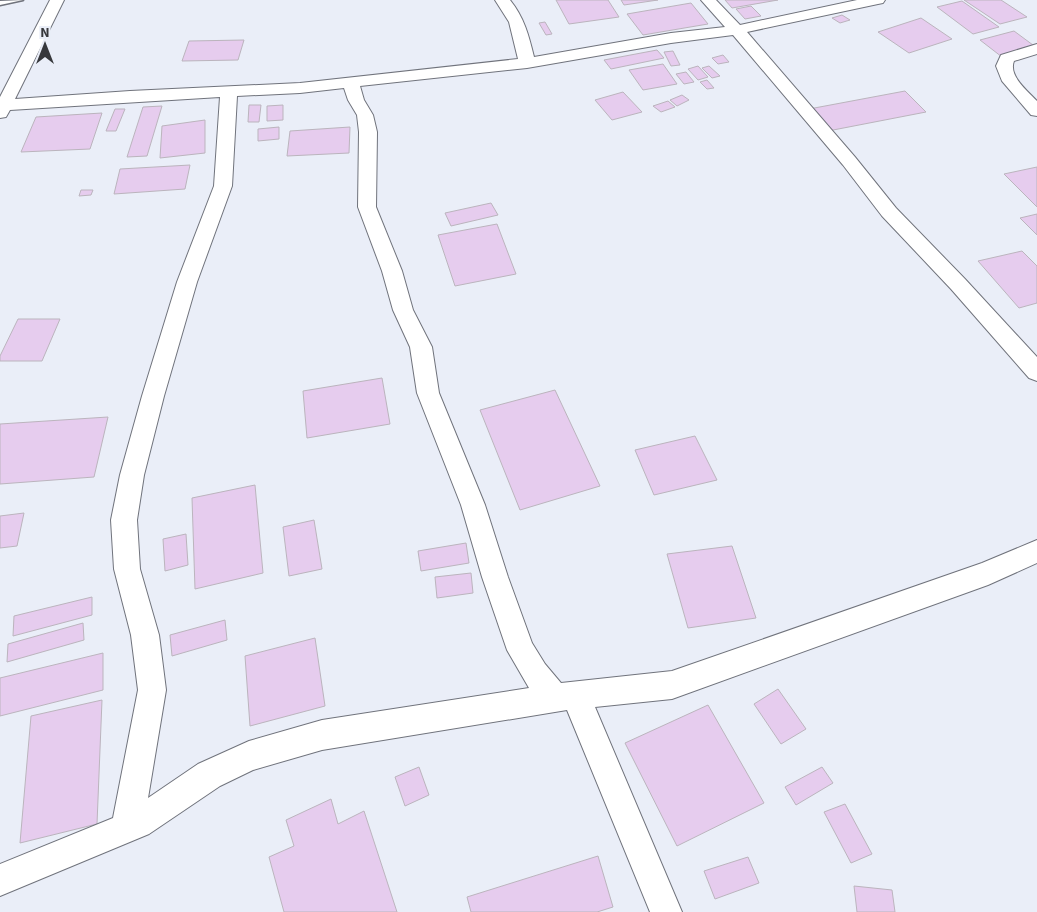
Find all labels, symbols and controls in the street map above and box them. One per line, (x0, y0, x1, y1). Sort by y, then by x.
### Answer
north arrow (20, 20, 70, 70)
text: N (40, 23, 50, 43)

